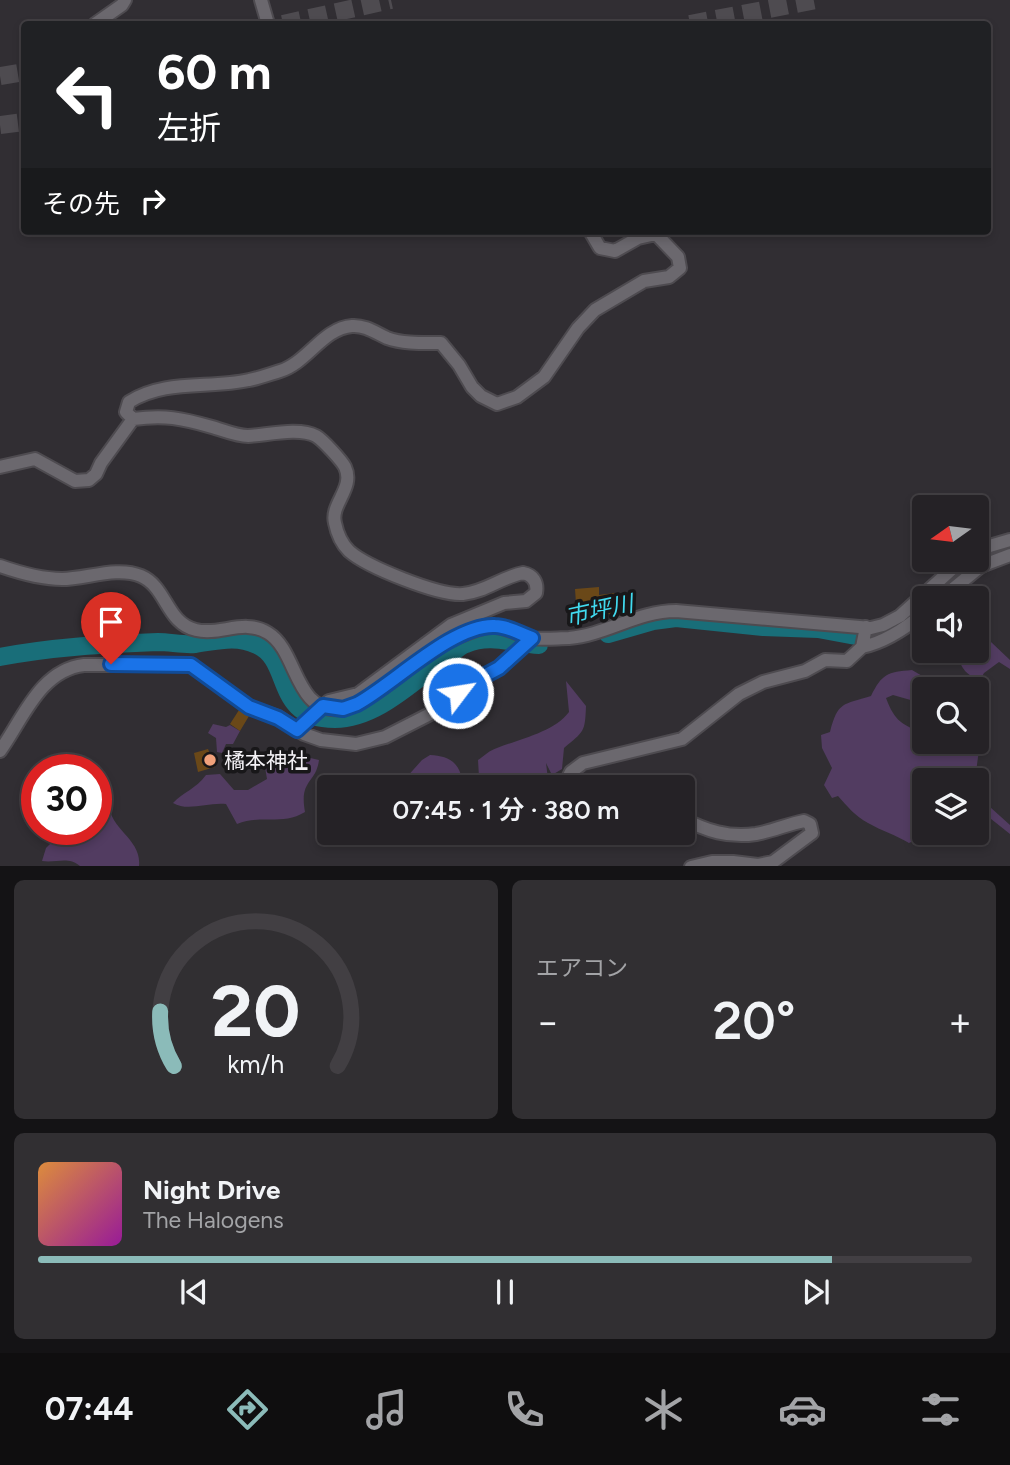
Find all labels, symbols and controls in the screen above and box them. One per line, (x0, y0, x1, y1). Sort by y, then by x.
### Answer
text: 60 m (157, 42, 272, 101)
icon: left (42, 49, 133, 140)
text: 左折 (157, 109, 221, 147)
icon: right (134, 182, 172, 220)
text: その先 (42, 188, 120, 220)
north arrow (912, 495, 989, 572)
map controls (912, 495, 989, 845)
button: sound (912, 586, 989, 663)
water label: 市坪川 (562, 589, 639, 631)
pin (81, 592, 141, 664)
icon: arrive (92, 603, 130, 641)
position arrow (421, 656, 495, 730)
button: search (912, 677, 989, 754)
place label: 橘本神社 (224, 748, 308, 773)
marker: 橘本神社 (202, 752, 218, 768)
speed limit sign: 30 (21, 754, 112, 845)
button: layers (912, 768, 989, 845)
text: 07:45 · 1 分 · 380 m (392, 794, 620, 826)
text: エアコン (536, 954, 628, 982)
text: 20 (211, 967, 301, 1054)
text: 20° (713, 990, 795, 1052)
text: − (536, 999, 560, 1045)
text: + (948, 999, 972, 1045)
text: km/h (227, 1048, 285, 1078)
text: Night Drive (143, 1174, 280, 1206)
text: The Halogens (143, 1206, 284, 1234)
icon: previous (175, 1273, 213, 1311)
icon: pause (486, 1273, 524, 1311)
icon: next (797, 1273, 835, 1311)
icon: directions (223, 1385, 272, 1434)
icon: music (362, 1385, 411, 1434)
icon: phone (500, 1385, 549, 1434)
icon: climate (639, 1385, 688, 1434)
icon: car (778, 1385, 827, 1434)
icon: filters (916, 1385, 965, 1434)
text: 07:44 (45, 1390, 133, 1428)

